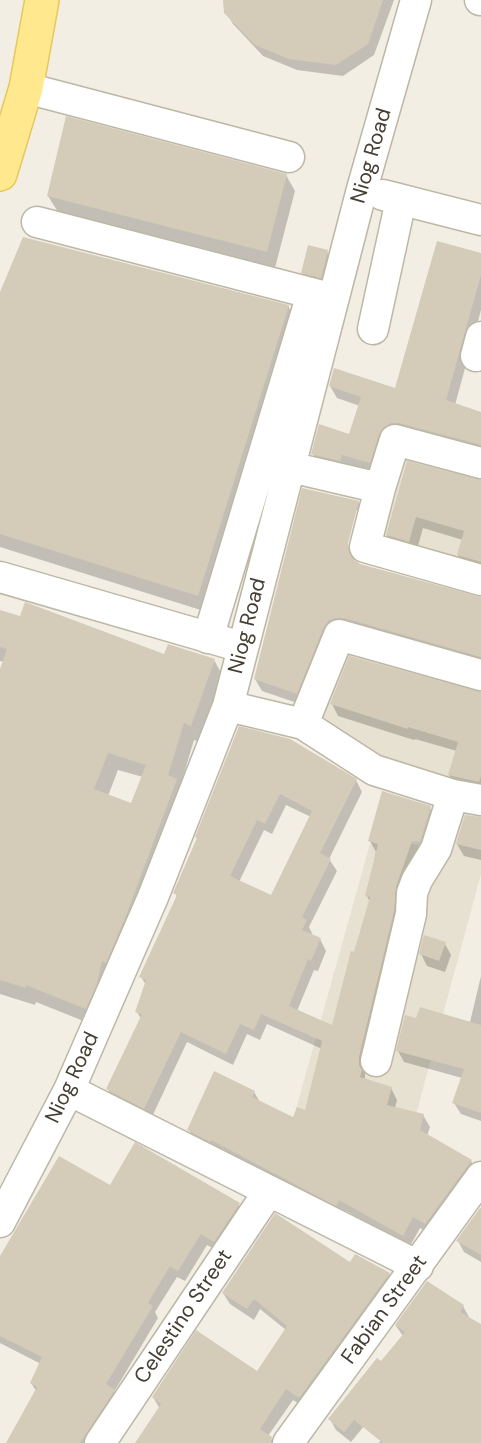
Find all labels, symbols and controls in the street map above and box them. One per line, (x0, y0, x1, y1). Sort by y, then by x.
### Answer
street label: Niog Road (346, 106, 398, 206)
street label: Niog Road (224, 576, 272, 676)
street label: Niog Road (41, 1028, 105, 1128)
street label: Celestino Street (130, 1245, 238, 1389)
street label: Fabian Street (337, 1251, 433, 1369)

